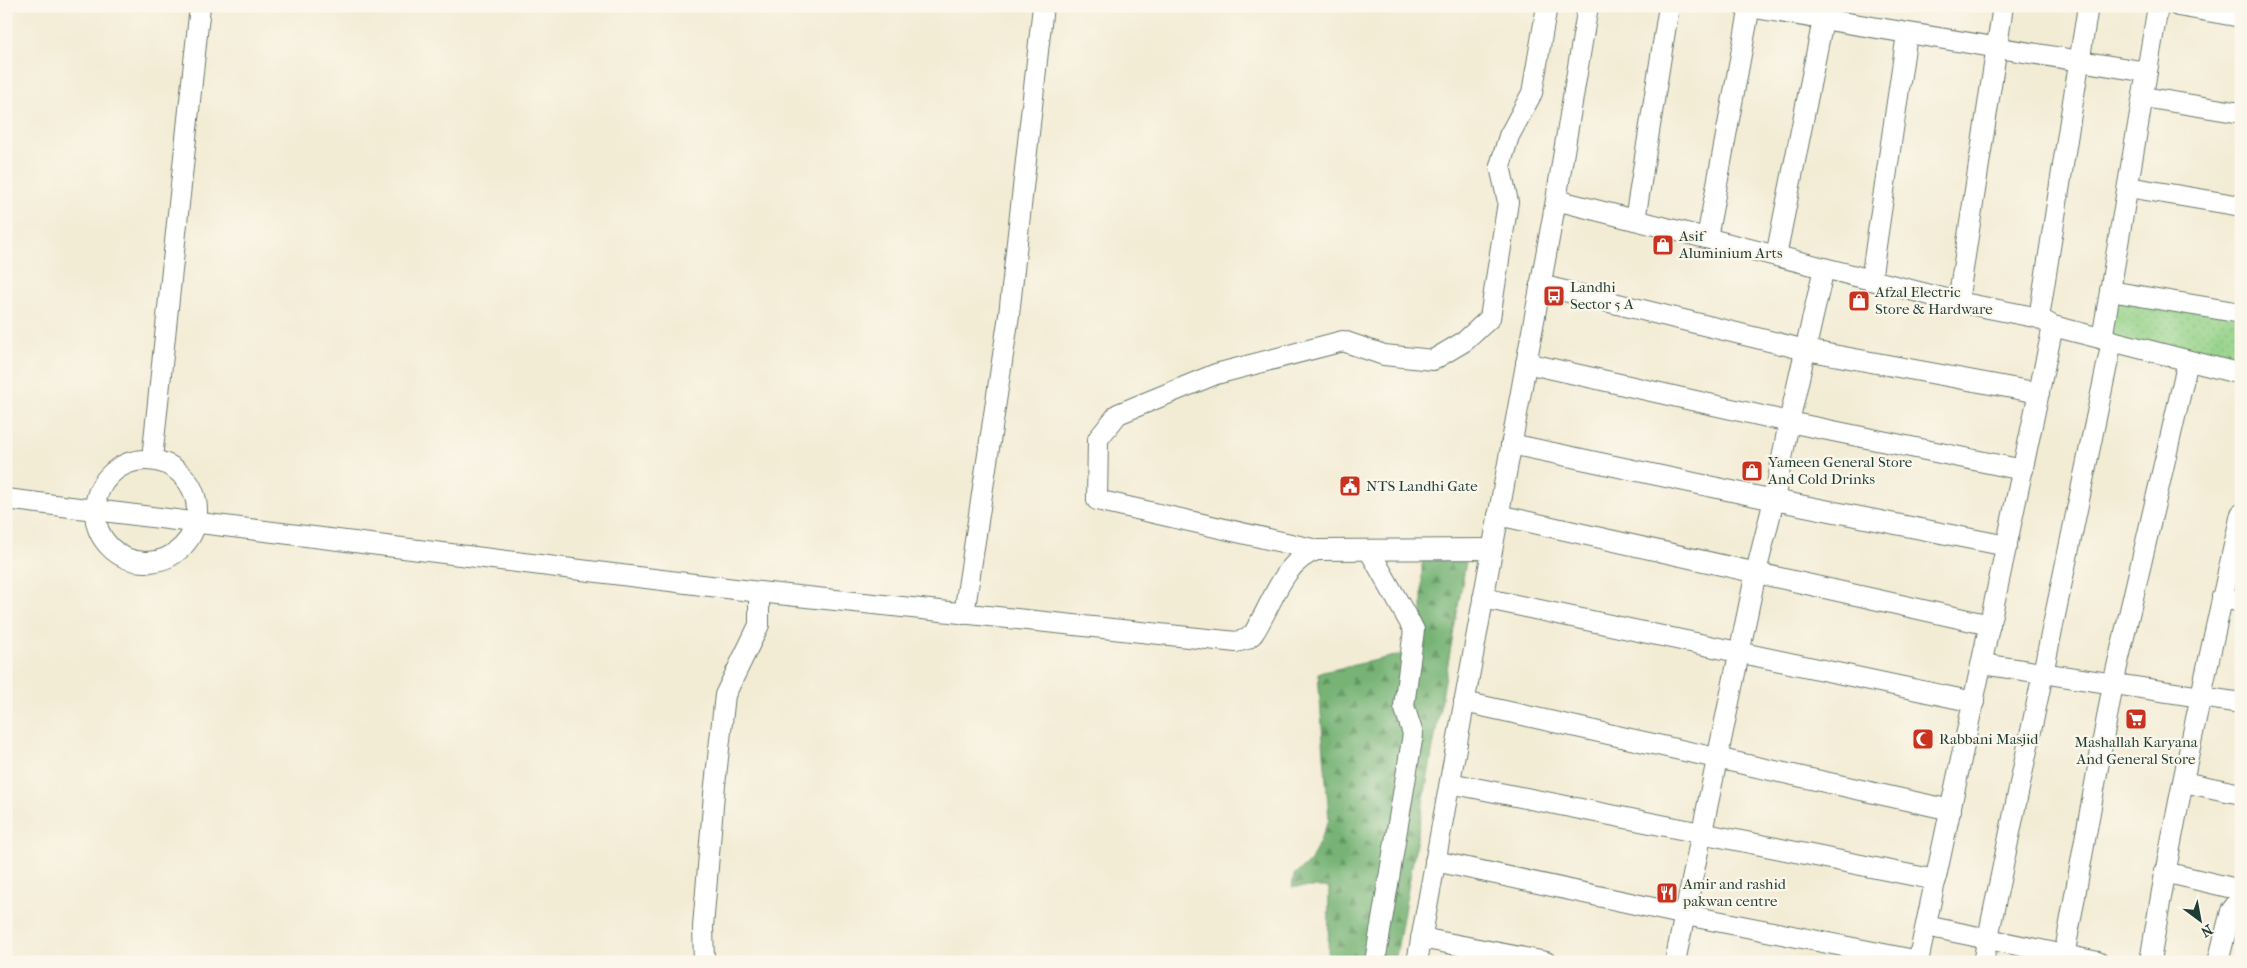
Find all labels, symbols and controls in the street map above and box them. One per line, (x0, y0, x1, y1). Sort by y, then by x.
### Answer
place label: Asif Aluminium Arts (1678, 227, 1783, 262)
shop icon: Asif Aluminium Arts (1651, 233, 1675, 257)
place label: Landhi Sector 5 A (1570, 278, 1634, 313)
place label: Afzal Electric Store & Hardware (1874, 283, 1993, 318)
bus stop icon: Landhi Sector 5 A (1542, 284, 1566, 308)
shop icon: Afzal Electric Store & Hardware (1847, 289, 1871, 313)
place label: Yameen General Store And Cold Drinks (1767, 453, 1913, 488)
shop icon: Yameen General Store And Cold Drinks (1740, 459, 1764, 483)
public building icon: NTS Landhi Gate (1338, 474, 1362, 498)
place label: NTS Landhi Gate (1366, 477, 1478, 495)
supermarket icon: Mashallah Karyana And General Store (2124, 707, 2148, 731)
mosque icon: Rabbani Masjid (1911, 727, 1935, 751)
place label: Rabbani Masjid (1939, 730, 2039, 748)
place label: Mashallah Karyana And General Store (2074, 733, 2199, 768)
place label: Amir and rashid pakwan centre (1682, 875, 1787, 910)
restaurant icon: Amir and rashid pakwan centre (1655, 881, 1679, 905)
north arrow (2174, 896, 2224, 946)
text: N (2197, 921, 2216, 941)

